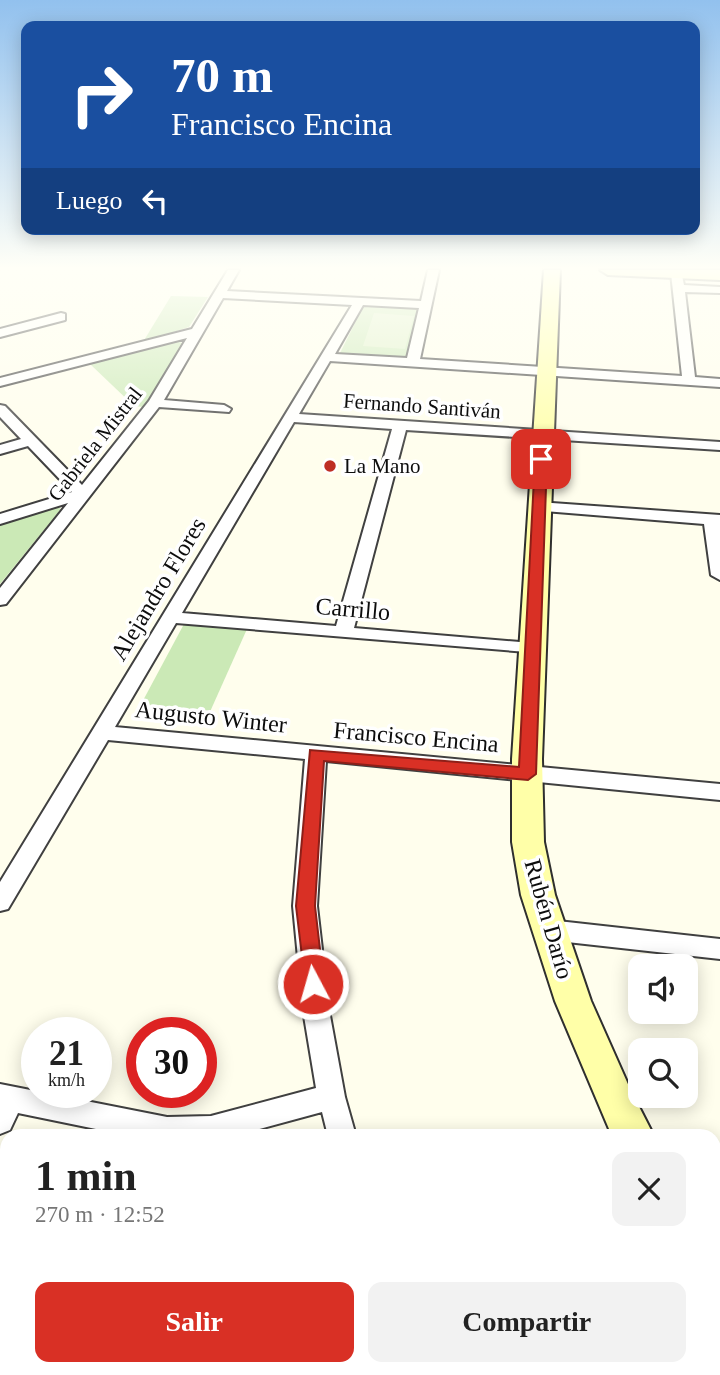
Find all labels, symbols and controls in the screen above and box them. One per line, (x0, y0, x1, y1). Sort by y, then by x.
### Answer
text: 70 m (171, 48, 273, 103)
icon: right (56, 49, 147, 140)
text: Francisco Encina (171, 106, 392, 142)
icon: left (136, 182, 174, 220)
text: Luego (56, 186, 122, 215)
street label: Gabriela Mistral (43, 382, 147, 506)
street label: Fernando Santiván (342, 389, 502, 424)
pin (511, 429, 571, 489)
icon: arrive (522, 440, 560, 478)
place label: La Mano (344, 454, 420, 478)
marker: La Mano (322, 458, 338, 474)
street label: Alejandro Flores (105, 513, 211, 665)
street label: Carrillo (315, 593, 391, 625)
street label: Augusto Winter (134, 696, 288, 738)
street label: Francisco Encina (332, 717, 500, 757)
street label: Rubén Darío (520, 856, 578, 982)
position arrow (276, 947, 350, 1021)
map controls (628, 954, 698, 1108)
button: sound (628, 954, 698, 1024)
speed limit sign: 30 (126, 1017, 217, 1108)
text: 21 (49, 1034, 84, 1073)
button: search (628, 1038, 698, 1108)
text: km/h (48, 1070, 85, 1090)
button: close (612, 1152, 686, 1226)
text: 1 min (35, 1153, 137, 1199)
text: 270 m · 12:52 (35, 1202, 165, 1227)
button: Salir (35, 1282, 354, 1362)
button: Compartir (368, 1282, 686, 1362)

